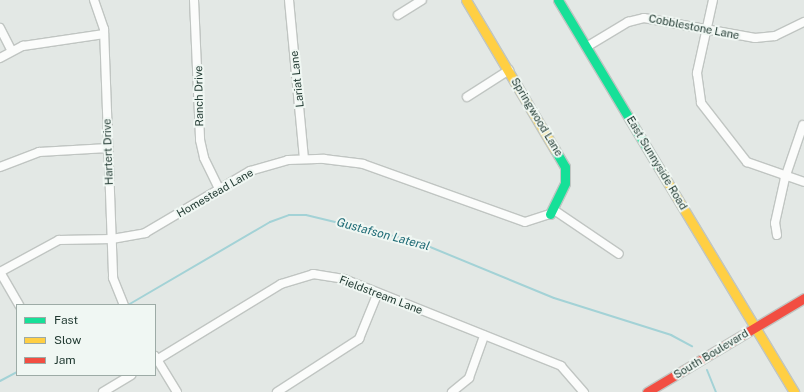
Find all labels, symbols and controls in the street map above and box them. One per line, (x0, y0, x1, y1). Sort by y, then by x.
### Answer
street label: Cobblestone Lane (648, 12, 740, 42)
street label: Lariat Lane (287, 50, 307, 108)
street label: Ranch Drive (192, 65, 206, 127)
street label: Springwood Lane (508, 75, 566, 159)
street label: East Sunnyside Road (624, 114, 690, 212)
street label: Hartert Drive (100, 119, 116, 185)
street label: Homestead Lane (174, 166, 256, 220)
water label: Gustafson Lateral (335, 216, 431, 254)
street label: Fieldstream Lane (337, 273, 425, 317)
legend (16, 304, 156, 376)
text: Fast (54, 313, 78, 327)
street label: South Boulevard (671, 327, 751, 381)
text: Slow (54, 333, 81, 347)
text: Jam (54, 353, 76, 367)

